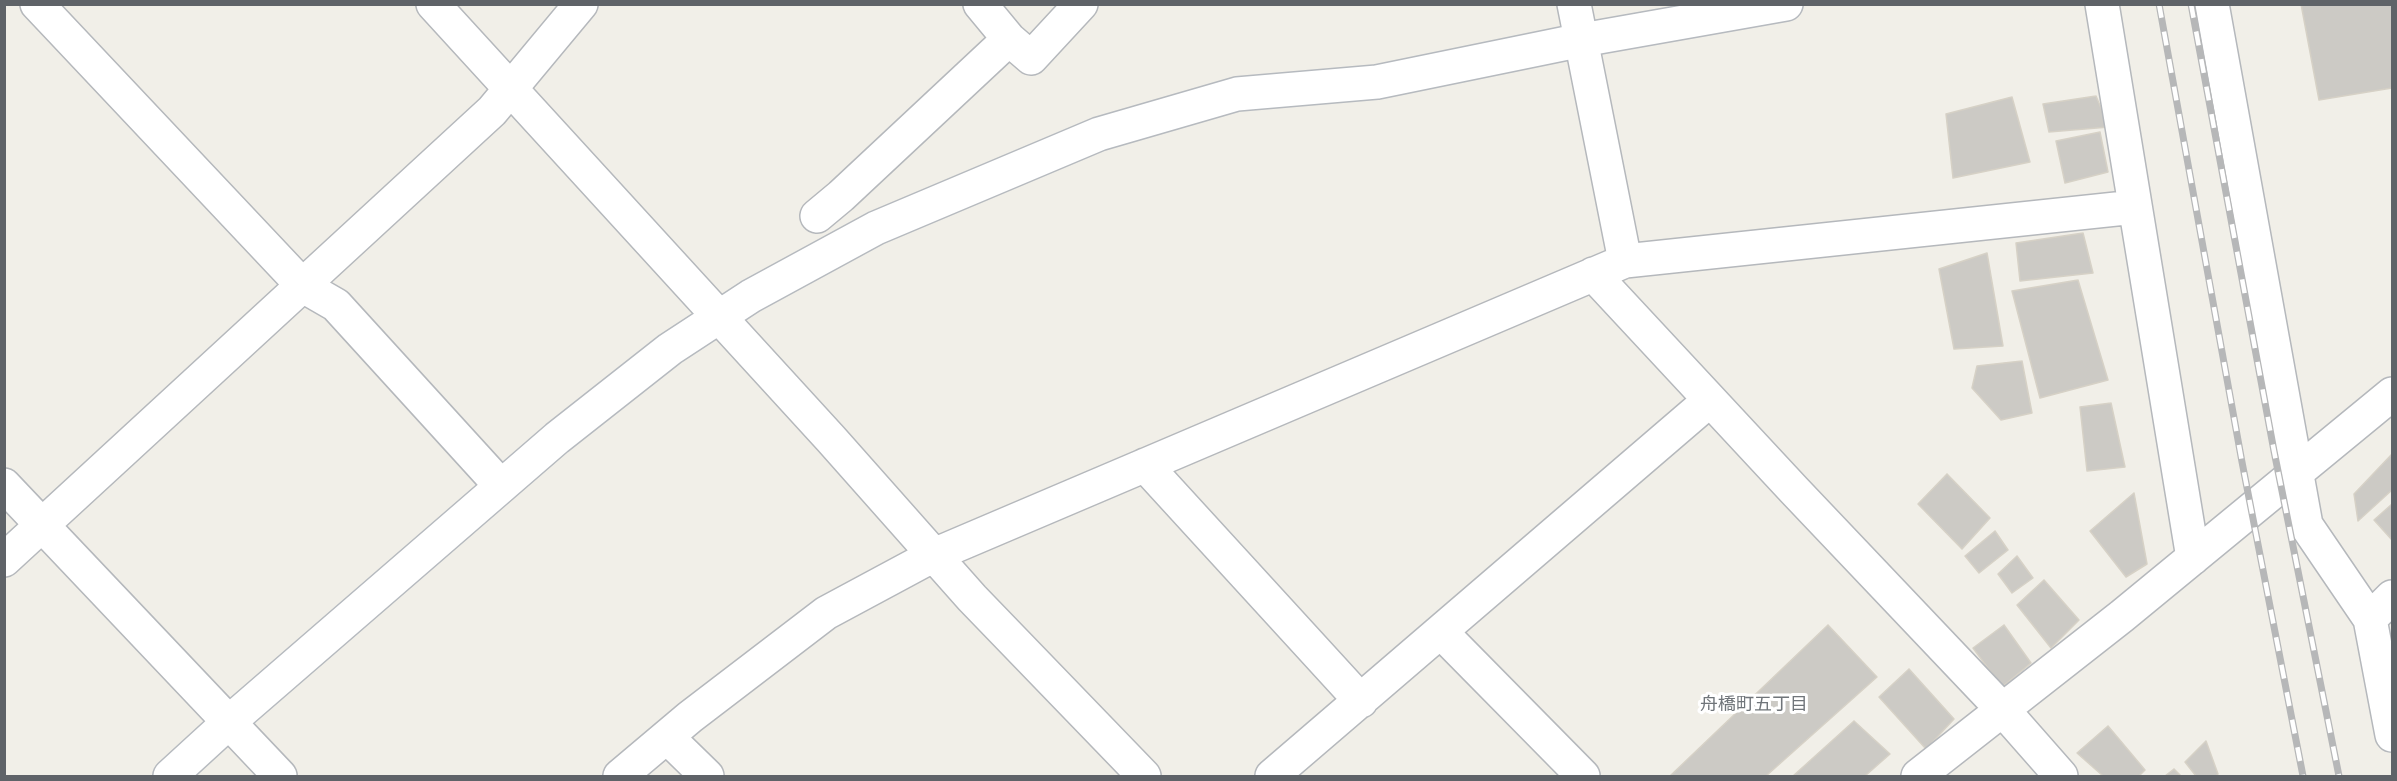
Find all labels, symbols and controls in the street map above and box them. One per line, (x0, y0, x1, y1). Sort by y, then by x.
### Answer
district label: 舟橋町五丁目 (1700, 694, 1808, 716)

